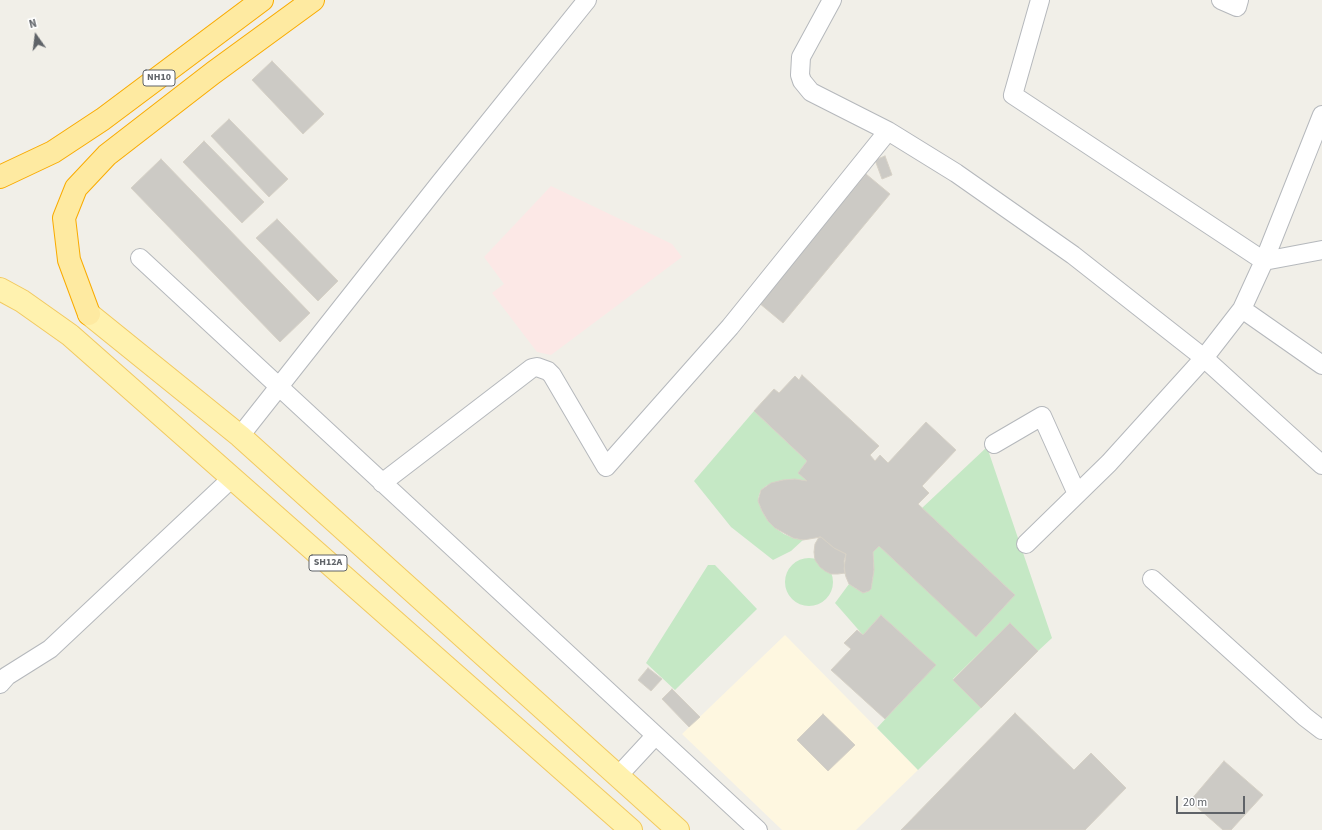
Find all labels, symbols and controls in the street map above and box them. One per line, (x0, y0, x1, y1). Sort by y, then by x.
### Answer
north arrow (16, 16, 56, 56)
text: N (28, 16, 38, 32)
road number: NH10 (143, 70, 175, 86)
road number: SH12A (309, 555, 347, 571)
scale bar (1178, 788, 1247, 814)
text: 20 m (1183, 794, 1207, 811)

